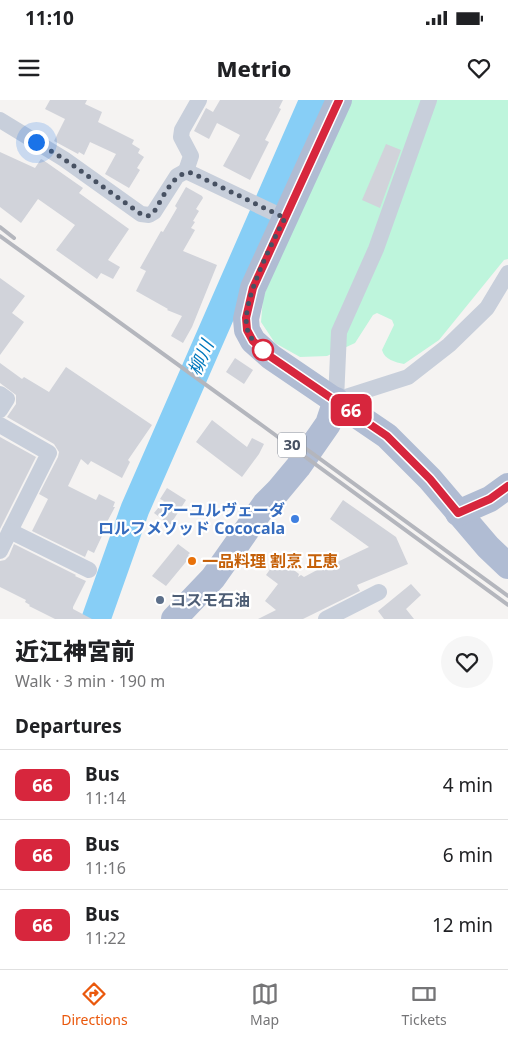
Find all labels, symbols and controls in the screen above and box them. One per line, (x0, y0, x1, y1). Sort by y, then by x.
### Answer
text: 11:10 (25, 5, 74, 31)
text: Metrio (217, 53, 291, 83)
icon: menu (15, 54, 43, 82)
icon: heart (465, 54, 493, 82)
your location (24, 130, 49, 155)
water label: 柳川 (182, 334, 219, 379)
unlabelled marker (252, 339, 274, 361)
line badge: 66 (328, 394, 374, 426)
text: 66 (341, 398, 361, 422)
road number: 30 (278, 432, 306, 458)
place label: アーユルヴェーダ ロルフメソッド Cococala (98, 499, 285, 539)
marker: アーユルヴェーダ ロルフメソッド Cococala (289, 513, 301, 525)
place label: 一品料理 割烹 正恵 (202, 550, 338, 572)
marker: 一品料理 割烹 正恵 (186, 555, 198, 567)
place label: コスモ石油 (170, 589, 250, 611)
marker: コスモ石油 (154, 594, 166, 606)
text: 近江神宮前 (15, 634, 135, 667)
button: heart (441, 636, 493, 688)
text: Walk · 3 min · 190 m (15, 670, 165, 692)
text: Departures (15, 713, 122, 739)
text: Bus (85, 761, 120, 787)
text: 4 min (443, 772, 493, 798)
text: 66 (32, 773, 53, 797)
text: 11:14 (85, 787, 126, 809)
text: Bus (85, 831, 120, 857)
text: 6 min (443, 842, 493, 868)
text: 66 (32, 843, 53, 867)
text: 11:16 (85, 857, 126, 879)
text: Bus (85, 901, 120, 927)
text: 12 min (432, 912, 493, 938)
text: 66 (32, 913, 53, 937)
text: 11:22 (85, 927, 126, 949)
tab: Directions (61, 980, 128, 1029)
tab: Map (250, 980, 279, 1029)
tab: Tickets (402, 980, 447, 1029)

